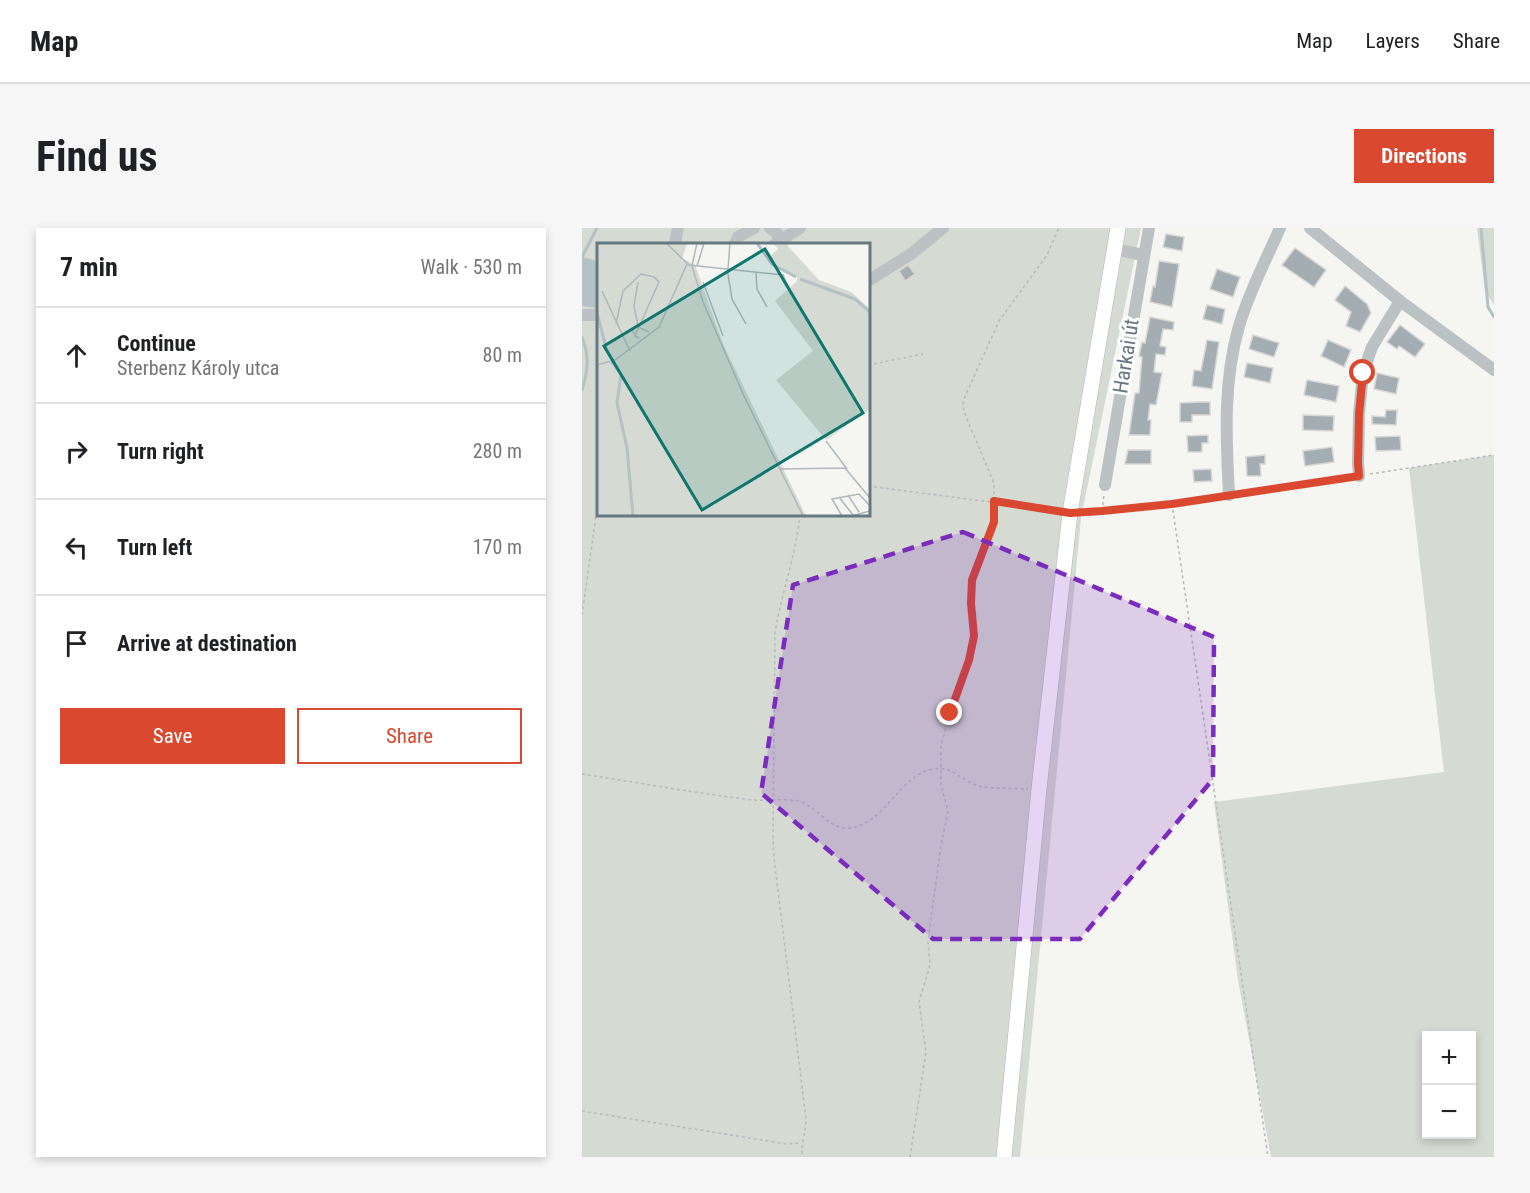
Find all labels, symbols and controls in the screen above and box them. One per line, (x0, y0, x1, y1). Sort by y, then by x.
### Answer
text: Map (30, 25, 78, 58)
text: Map (1296, 29, 1333, 53)
text: Layers (1366, 29, 1420, 53)
text: Share (1453, 29, 1500, 53)
button: Directions (1354, 129, 1494, 183)
text: Find us (36, 132, 157, 181)
inset map (597, 243, 870, 516)
text: 7 min (60, 252, 118, 282)
text: Walk · 530 m (421, 255, 522, 279)
street label: Harkai út (1108, 317, 1144, 395)
text: Continue (117, 331, 196, 356)
icon: ahead (60, 339, 93, 372)
text: 80 m (483, 343, 522, 367)
text: Sterbenz Károly utca (117, 356, 279, 380)
route start (1349, 359, 1375, 385)
icon: right (60, 435, 93, 468)
text: Turn right (117, 439, 204, 464)
text: 280 m (473, 439, 522, 463)
icon: left (60, 531, 93, 564)
text: Turn left (117, 535, 192, 560)
text: 170 m (473, 535, 522, 559)
icon: arrive (60, 627, 93, 660)
text: Arrive at destination (117, 631, 297, 656)
route end (936, 699, 962, 725)
button: Save (60, 708, 285, 764)
button: Share (297, 708, 522, 764)
map controls (1422, 1031, 1476, 1139)
button: + (1422, 1031, 1476, 1085)
button: − (1422, 1085, 1476, 1139)

